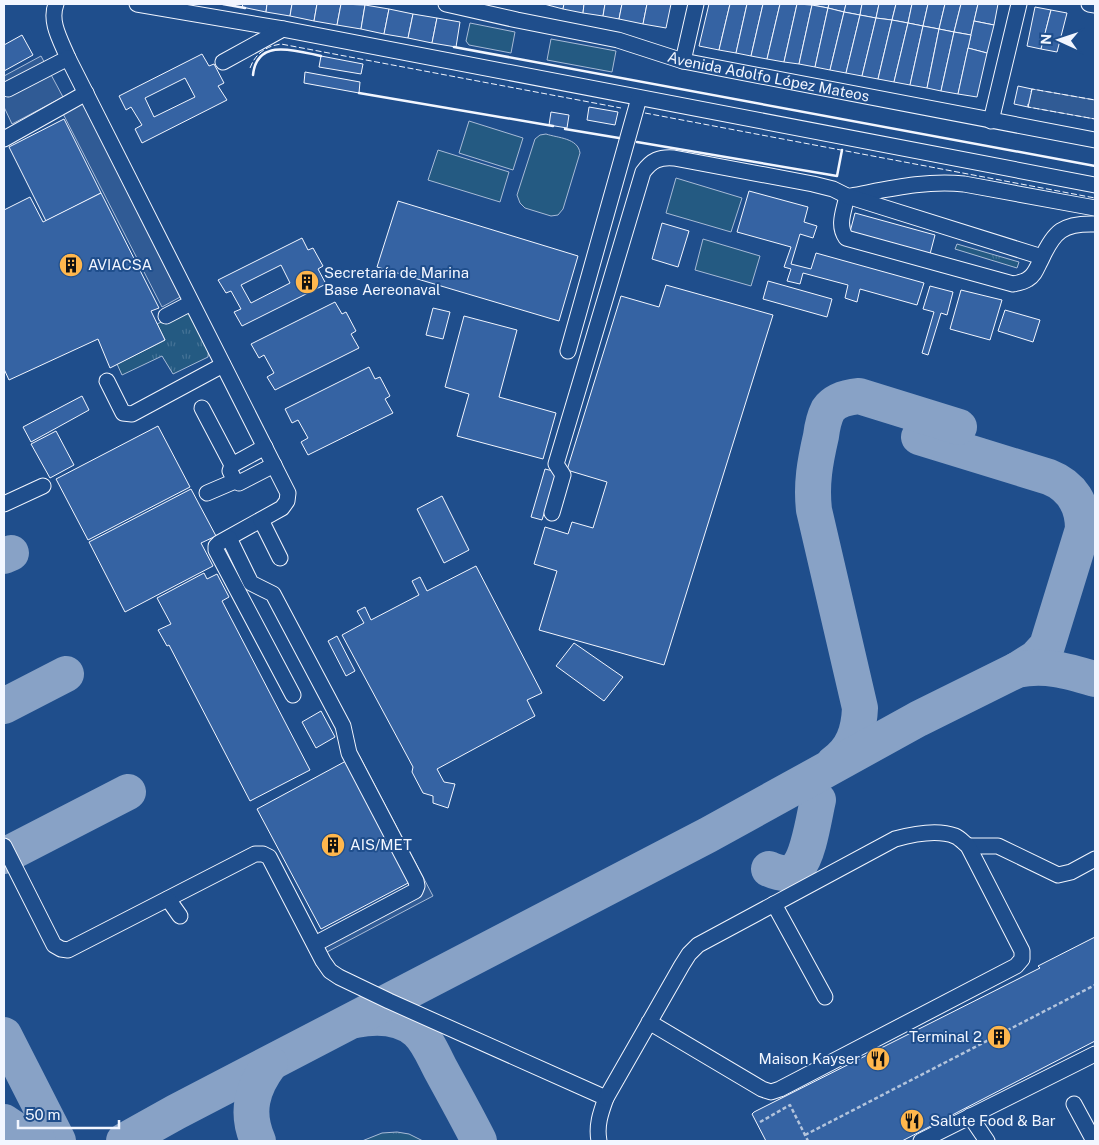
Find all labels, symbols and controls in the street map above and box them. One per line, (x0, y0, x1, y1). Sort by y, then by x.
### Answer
north arrow (1034, 15, 1084, 65)
text: N (1038, 33, 1054, 45)
street label: Avenida Adolfo López Mateos (666, 48, 871, 105)
building icon: AVIACSA (58, 252, 84, 278)
place label: AVIACSA (88, 256, 153, 273)
place label: Secretaría de Marina Base Aereonaval (324, 264, 469, 298)
building icon: Secretaría de Marina Base Aereonaval (294, 269, 320, 295)
building icon: AIS/MET (320, 832, 346, 858)
place label: AIS/MET (350, 836, 412, 853)
building icon: Terminal 2 (986, 1024, 1012, 1050)
place label: Terminal 2 (909, 1028, 982, 1045)
restaurant icon: Maison Kayser (865, 1046, 891, 1072)
place label: Maison Kayser (758, 1050, 860, 1067)
scale bar (18, 1098, 119, 1130)
text: 50 m (25, 1106, 60, 1123)
restaurant icon: Salute Food & Bar (899, 1108, 925, 1134)
place label: Salute Food & Bar (930, 1112, 1056, 1129)

